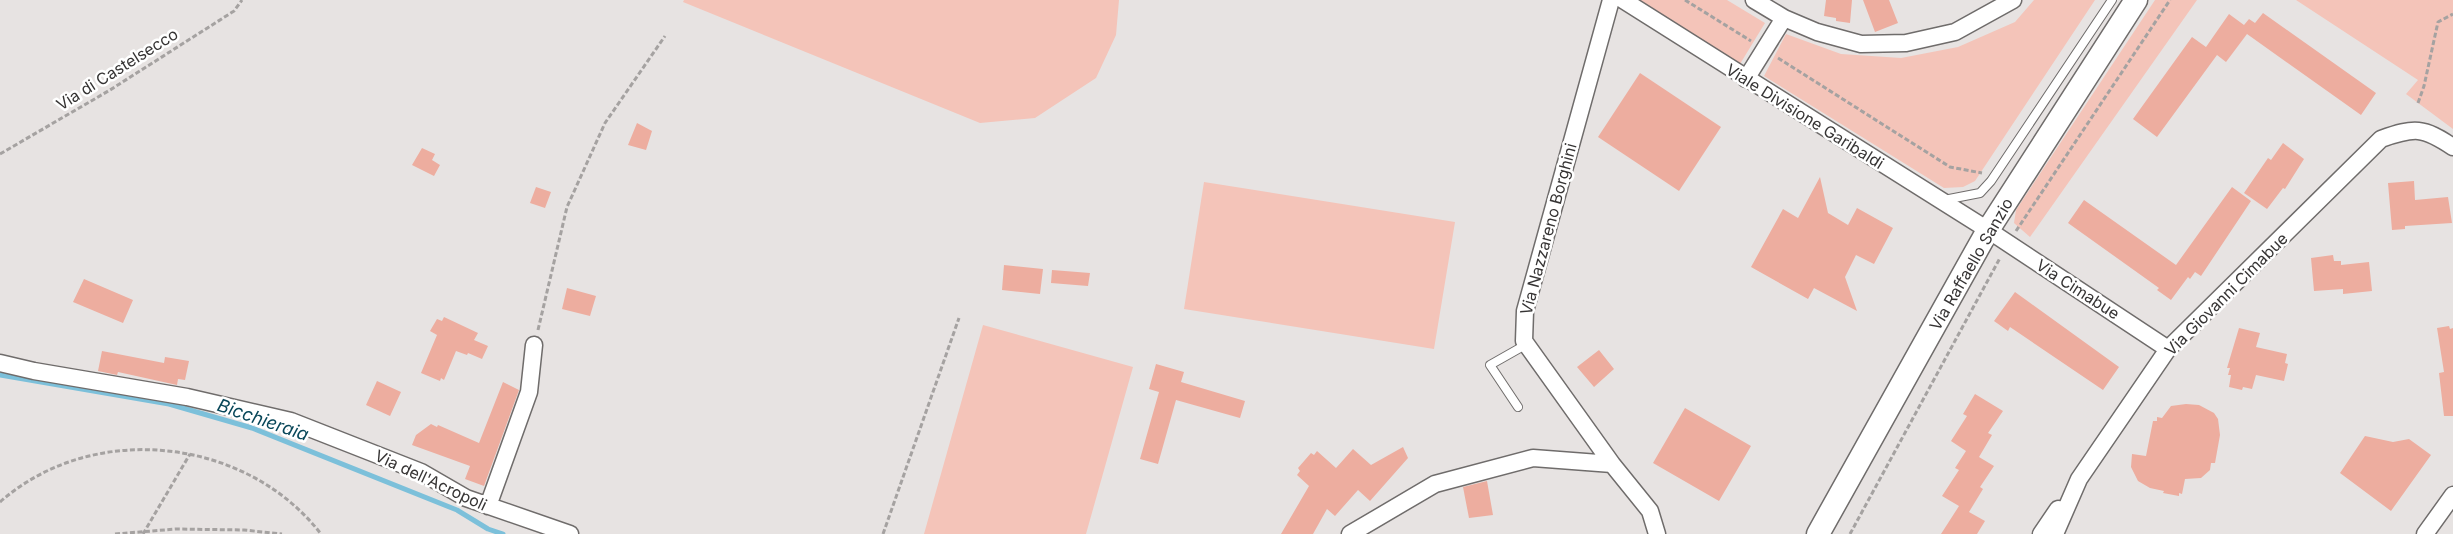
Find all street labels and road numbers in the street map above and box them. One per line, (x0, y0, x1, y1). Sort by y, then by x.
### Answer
street label: Via di Castelsecco (52, 24, 182, 114)
street label: Viale Divisione Garibaldi (1722, 59, 1888, 173)
street label: Via Nazzareno Borghini (1515, 141, 1581, 317)
street label: Via Raffaello Sanzio (1925, 194, 2017, 334)
street label: Via Giovanni Cimabue (2160, 228, 2292, 360)
street label: Via Cimabue (2032, 255, 2124, 323)
street label: Via dell'Acropoli (372, 445, 490, 515)

